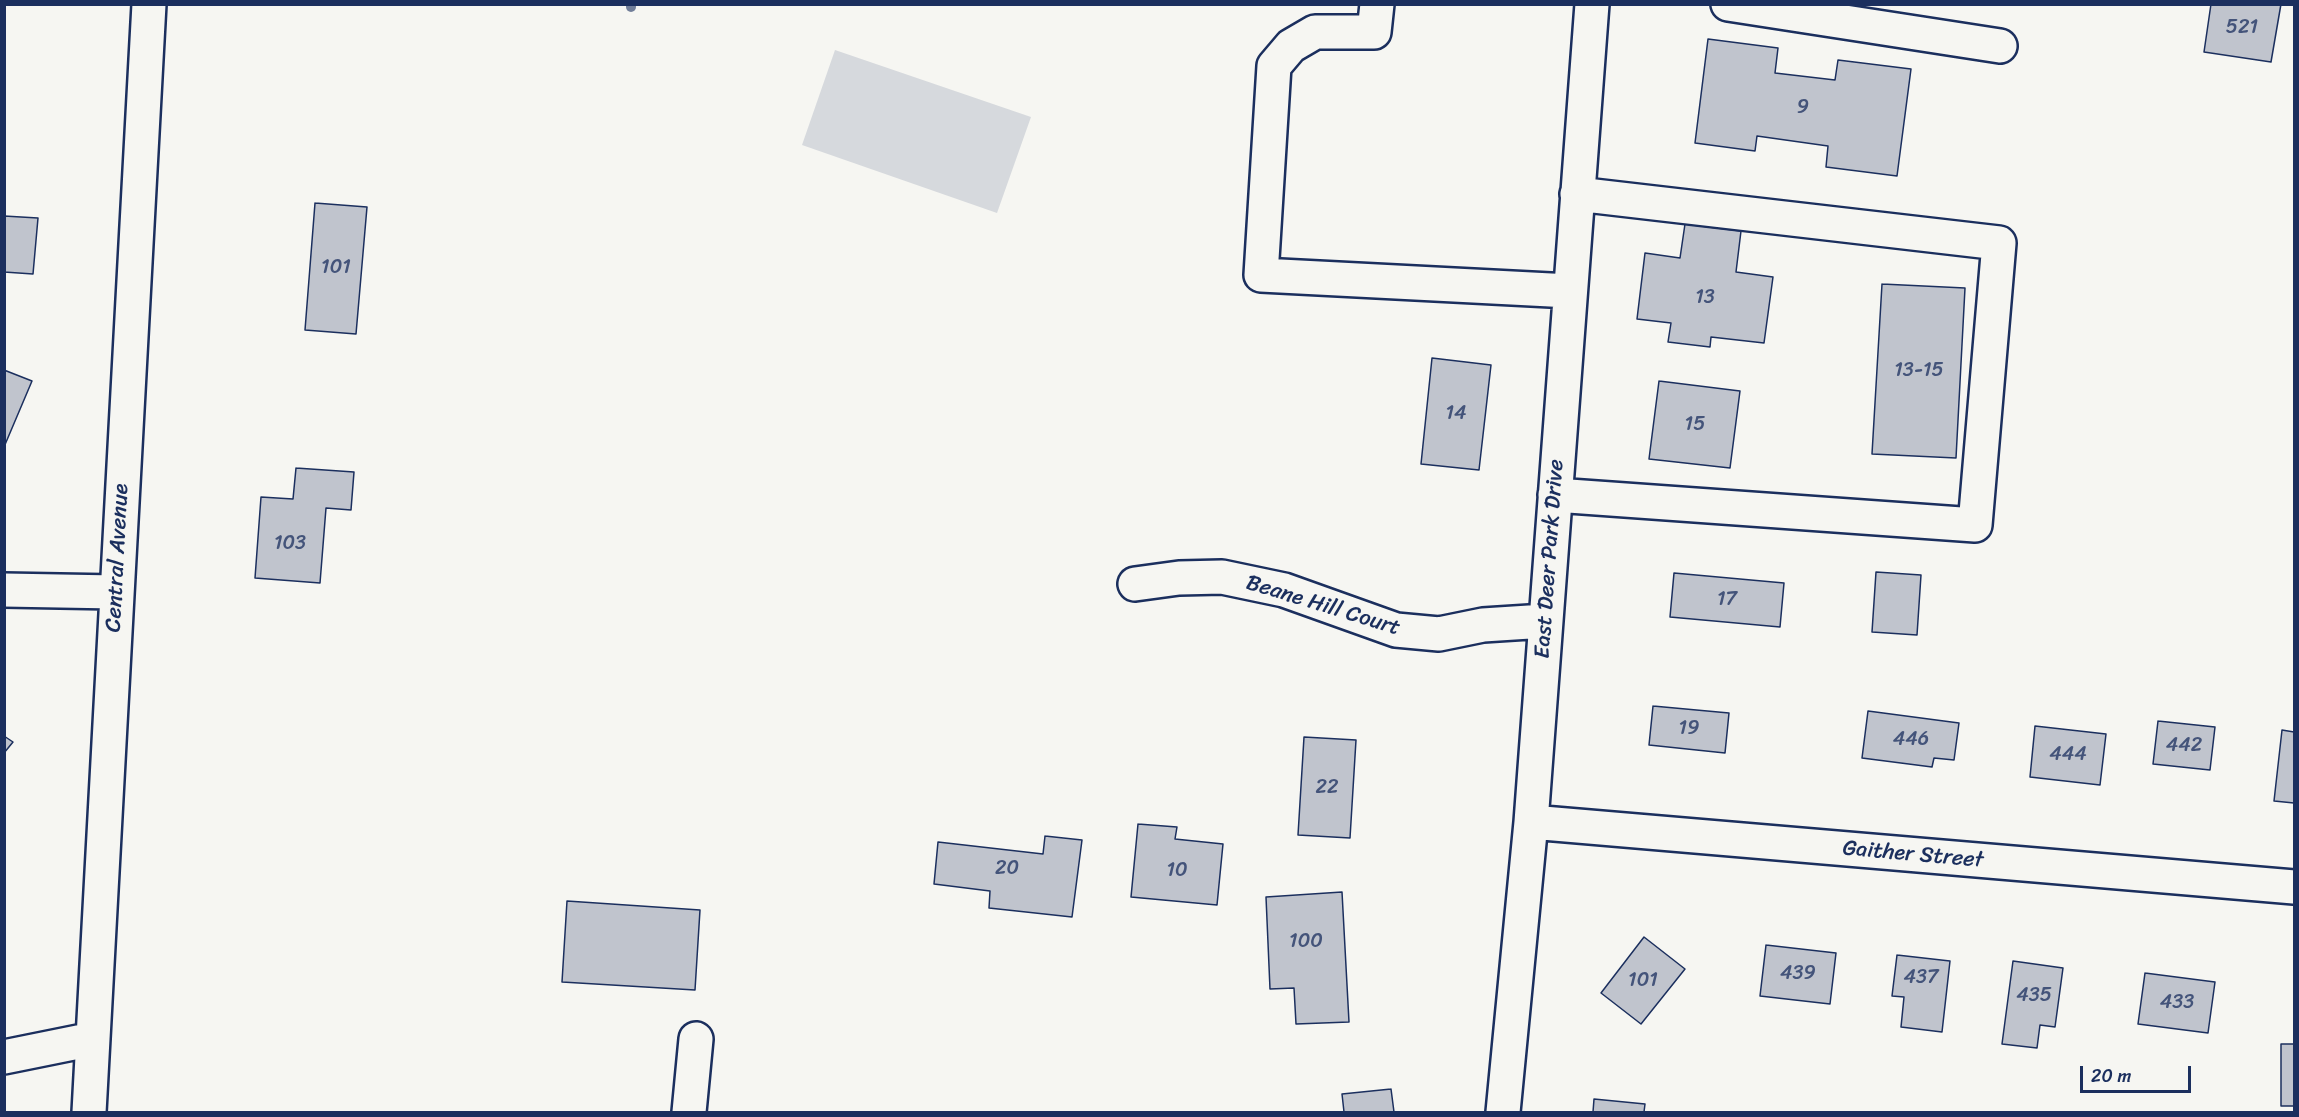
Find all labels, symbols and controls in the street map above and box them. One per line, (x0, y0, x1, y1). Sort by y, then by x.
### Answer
house number: 521 (2226, 16, 2258, 40)
house number: 9 (1797, 96, 1809, 120)
house number: 101 (321, 256, 351, 280)
house number: 13 (1695, 286, 1715, 310)
house number: 13-15 (1894, 359, 1944, 383)
house number: 14 (1445, 402, 1467, 426)
house number: 15 (1685, 413, 1705, 437)
street label: East Deer Park Drive (1530, 458, 1570, 660)
street label: Central Avenue (101, 483, 135, 633)
house number: 103 (274, 532, 306, 556)
street label: Beane Hill Court (1243, 570, 1403, 642)
house number: 17 (1717, 588, 1737, 612)
house number: 19 (1679, 717, 1699, 741)
house number: 446 (1893, 728, 1929, 752)
house number: 442 (2166, 734, 2202, 758)
house number: 444 (2049, 743, 2087, 767)
house number: 22 (1315, 776, 1339, 800)
street label: Gaither Street (1841, 836, 1985, 874)
house number: 20 (995, 857, 1019, 881)
house number: 10 (1166, 859, 1188, 883)
house number: 100 (1289, 930, 1323, 954)
house number: 439 (1780, 962, 1816, 986)
house number: 437 (1904, 966, 1938, 990)
house number: 101 (1628, 969, 1658, 993)
house number: 435 (2016, 984, 2052, 1008)
house number: 433 (2160, 991, 2194, 1015)
scale bar (2083, 1054, 2194, 1092)
text: 20 m (2091, 1060, 2131, 1092)

